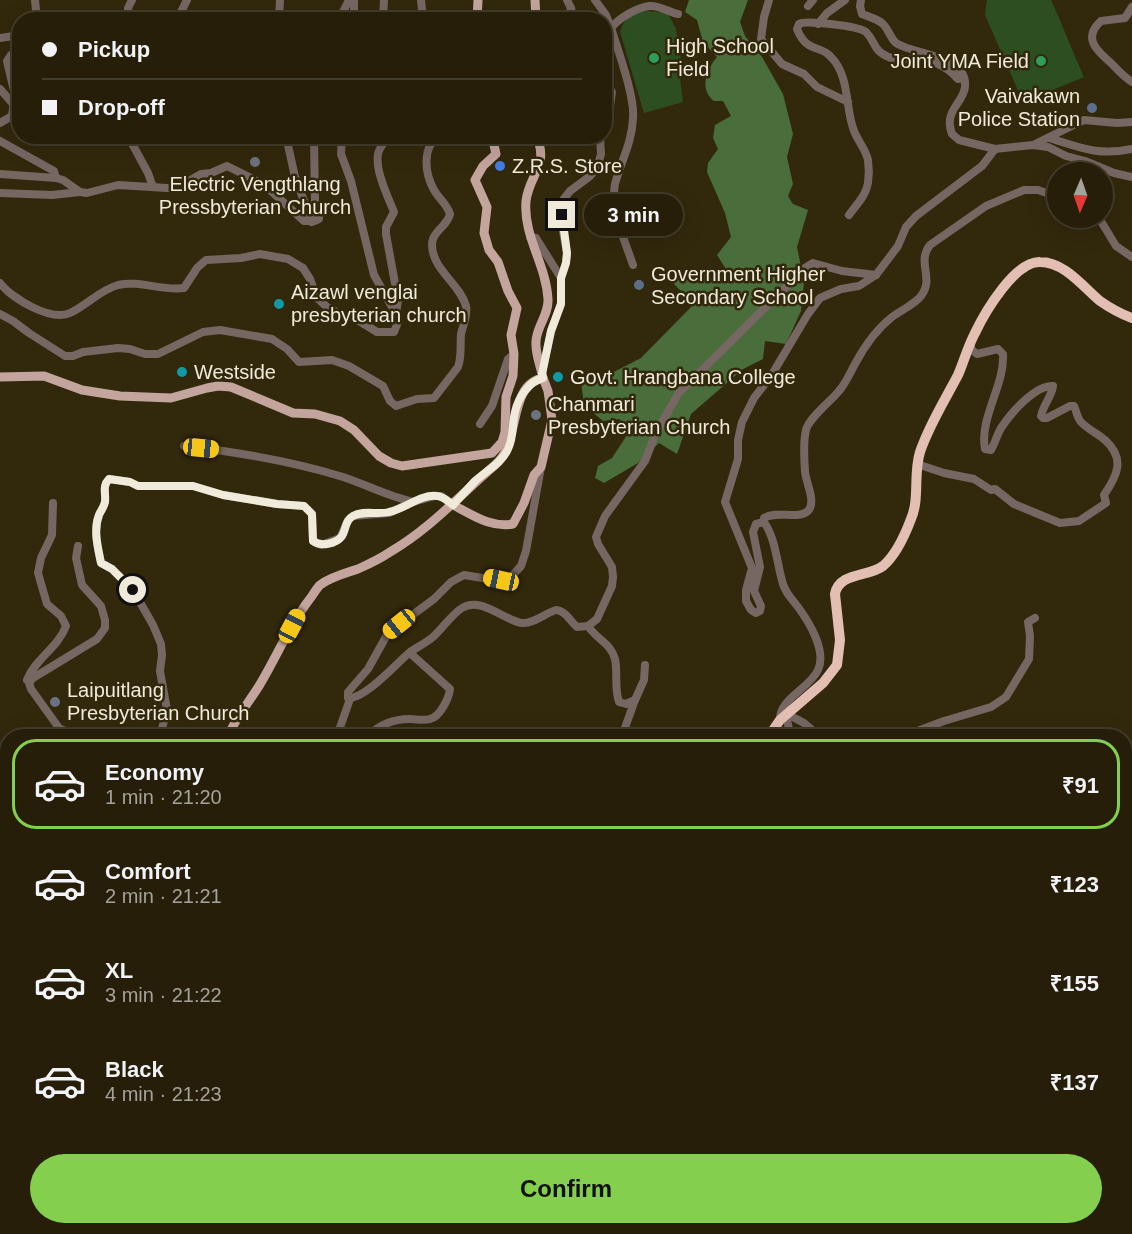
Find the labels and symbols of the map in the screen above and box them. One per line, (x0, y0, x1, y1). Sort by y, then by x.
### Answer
place label: High School Field (666, 35, 774, 80)
place label: Joint YMA Field (890, 50, 1029, 72)
marker: High School Field (647, 51, 661, 65)
marker: Joint YMA Field (1034, 54, 1048, 68)
place label: Vaivakawn Police Station (958, 85, 1080, 130)
marker: Vaivakawn Police Station (1085, 101, 1099, 115)
marker: Electric Vengthlang Pressbyterian Church (248, 155, 262, 169)
place label: Z.R.S. Store (512, 155, 622, 177)
marker: Z.R.S. Store (493, 159, 507, 173)
north arrow (1047, 162, 1113, 228)
place label: Electric Vengthlang Pressbyterian Church (159, 173, 351, 218)
callout: 3 min (583, 194, 682, 236)
route end (548, 201, 575, 228)
place label: Government Higher Secondary School (651, 263, 826, 308)
marker: Government Higher Secondary School (632, 278, 646, 292)
place label: Aizawl venglai presbyterian church (291, 281, 467, 326)
marker: Aizawl venglai presbyterian church (272, 297, 286, 311)
place label: Westside (194, 361, 276, 383)
marker: Westside (175, 365, 189, 379)
place label: Govt. Hrangbana College (570, 366, 796, 388)
marker: Govt. Hrangbana College (551, 370, 565, 384)
place label: Chanmari Presbyterian Church (548, 393, 730, 438)
marker: Chanmari Presbyterian Church (529, 408, 543, 422)
car (182, 437, 220, 459)
car (482, 567, 520, 593)
route start (119, 576, 146, 603)
car (276, 606, 308, 646)
car (379, 606, 419, 642)
place label: Laipuitlang Presbyterian Church (67, 679, 249, 724)
marker: Laipuitlang Presbyterian Church (48, 695, 62, 709)

